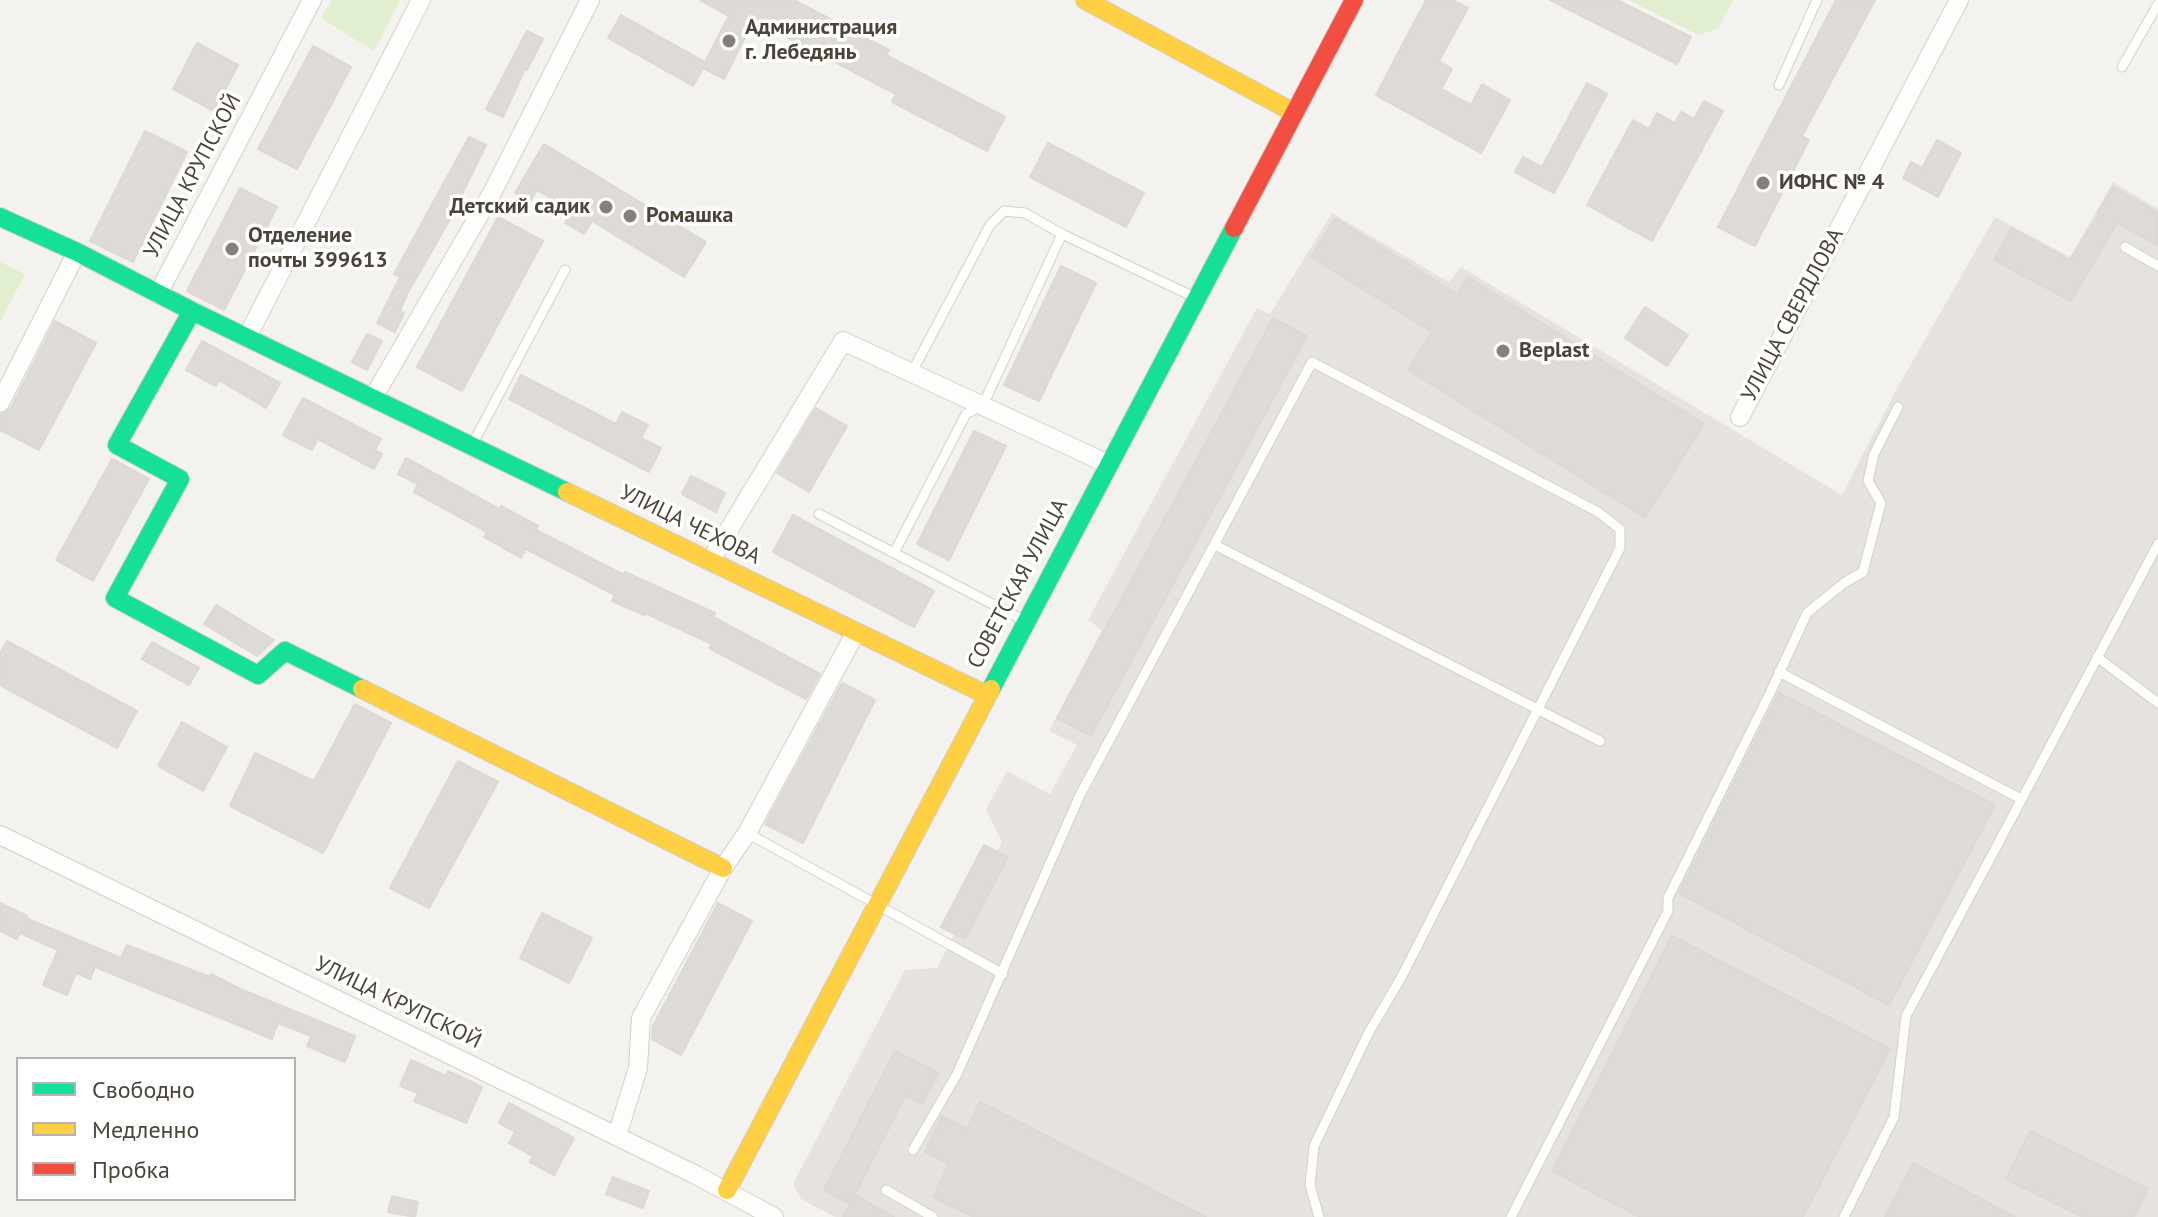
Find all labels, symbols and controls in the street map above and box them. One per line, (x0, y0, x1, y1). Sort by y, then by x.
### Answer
place label: Администрация г. Лебедянь (745, 15, 897, 66)
marker: Администрация г. Лебедянь (720, 32, 738, 50)
street label: УЛИЦА КРУПСКОЙ (139, 90, 247, 262)
place label: ИФНС № 4 (1779, 170, 1884, 196)
marker: ИФНС № 4 (1754, 174, 1772, 192)
place label: Детский садик (449, 194, 590, 220)
marker: Детский садик (597, 198, 615, 216)
place label: Ромашка (646, 203, 733, 229)
marker: Ромашка (621, 207, 639, 225)
place label: Отделение почты 399613 (248, 223, 388, 274)
street label: УЛИЦА СВЕРДЛОВА (1736, 224, 1850, 406)
marker: Отделение почты 399613 (223, 240, 241, 258)
place label: Beplast (1519, 338, 1589, 364)
marker: Beplast (1494, 342, 1512, 360)
street label: УЛИЦА ЧЕХОВА (615, 480, 765, 570)
street label: СОВЕТСКАЯ УЛИЦА (962, 495, 1074, 673)
street label: УЛИЦА КРУПСКОЙ (311, 951, 485, 1055)
legend (16, 1057, 296, 1201)
text: Свободно (92, 1074, 195, 1105)
text: Медленно (92, 1114, 199, 1145)
text: Пробка (92, 1154, 170, 1185)

